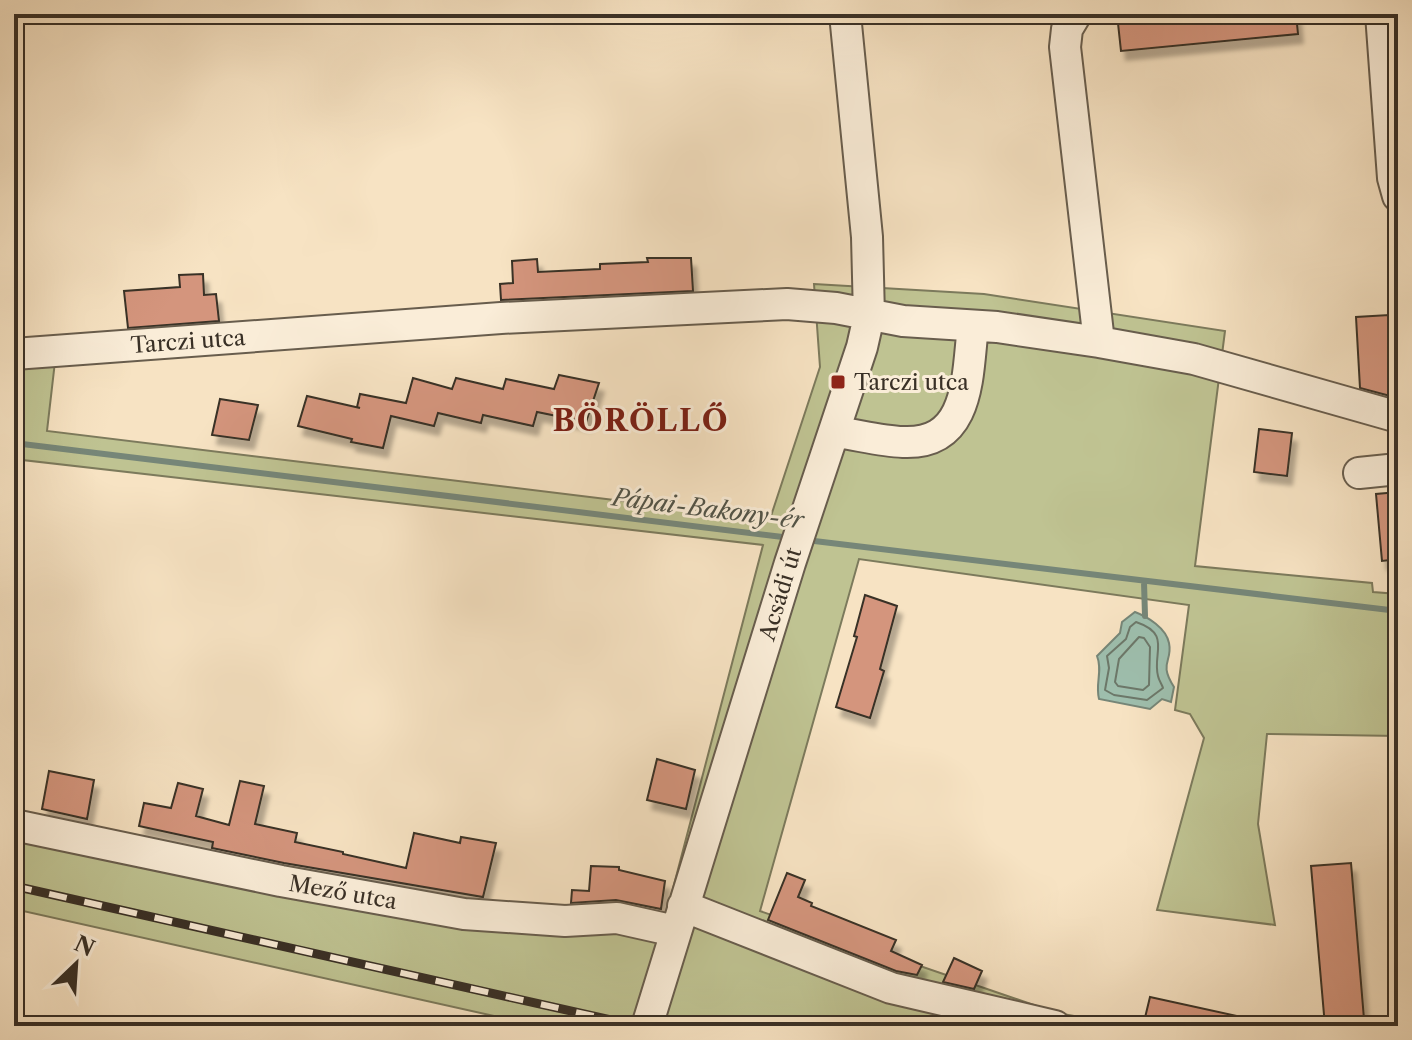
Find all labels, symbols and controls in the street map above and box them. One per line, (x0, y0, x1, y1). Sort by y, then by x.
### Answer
street label: Tarczi utca (130, 324, 247, 359)
place label: Tarczi utca (854, 369, 969, 396)
marker: Tarczi utca (829, 373, 847, 391)
district label: BÖRÖLLŐ (552, 402, 730, 439)
water label: Pápai-Bakony-ér (609, 482, 807, 535)
street label: Acsádi út (753, 544, 807, 645)
street label: Mező utca (287, 870, 399, 915)
north arrow (36, 924, 116, 1004)
text: N (70, 930, 99, 963)

